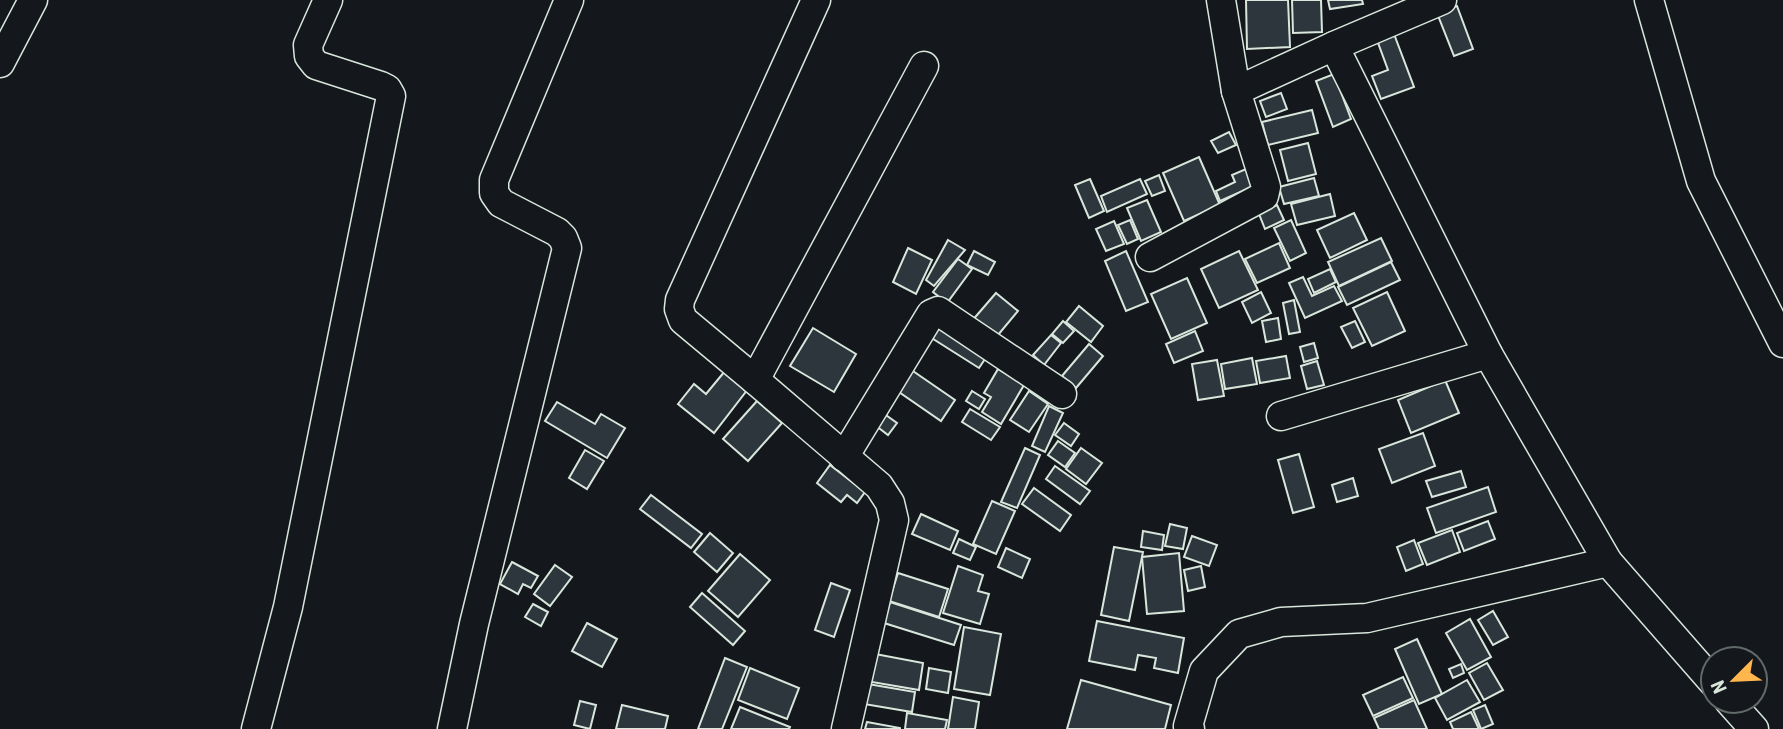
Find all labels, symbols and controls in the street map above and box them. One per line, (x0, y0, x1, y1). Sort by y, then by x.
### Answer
north arrow (1699, 645, 1769, 715)
text: N (1706, 677, 1732, 697)

